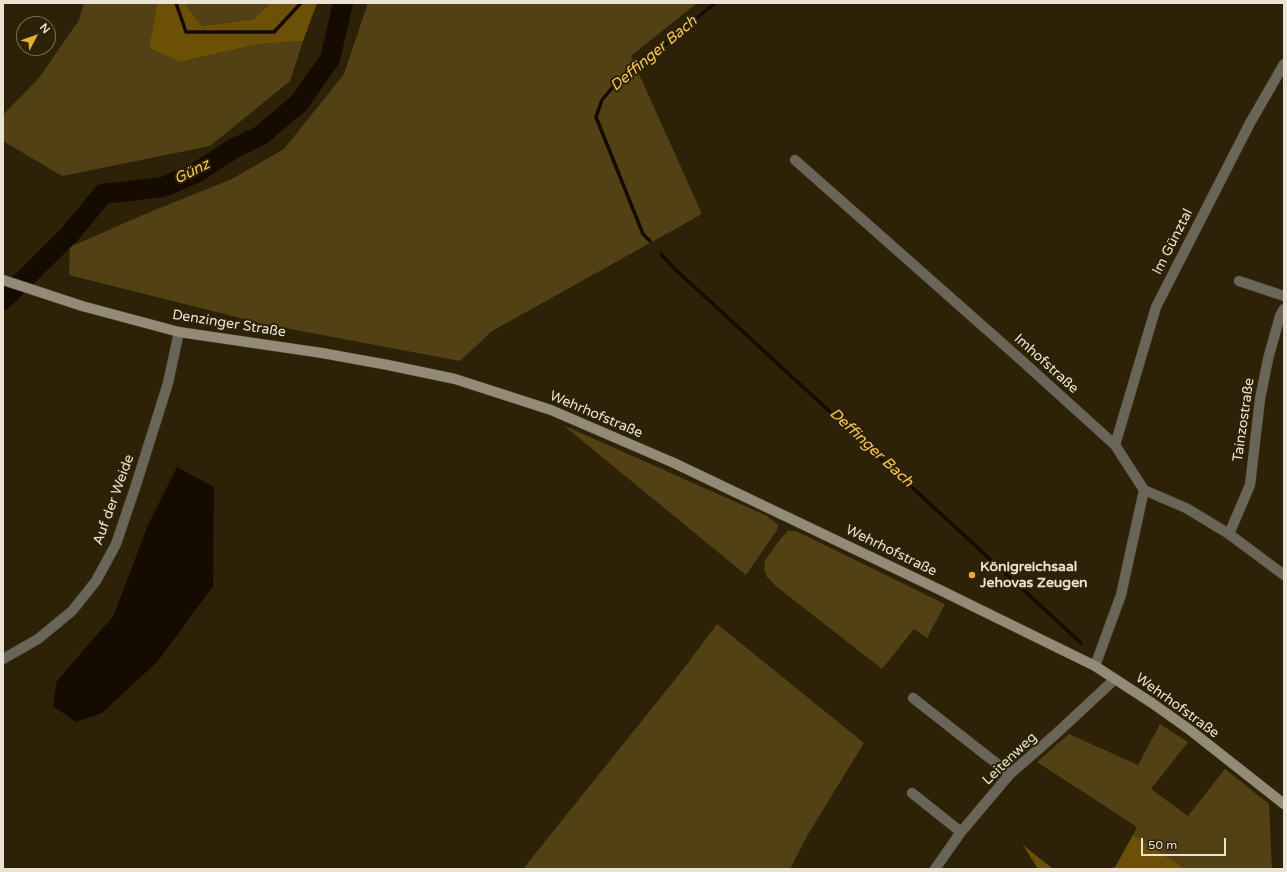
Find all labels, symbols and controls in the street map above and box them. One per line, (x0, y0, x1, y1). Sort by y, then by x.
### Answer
water label: Deffinger Bach (607, 13, 701, 95)
north arrow (16, 16, 56, 56)
text: N (37, 21, 52, 36)
water label: Günz (171, 156, 213, 188)
street label: Im Günztal (1149, 206, 1197, 278)
street label: Denzinger Straße (171, 307, 287, 341)
street label: Imhofstraße (1010, 331, 1082, 397)
street label: Tainzostraße (1230, 377, 1258, 463)
street label: Wehrhofstraße (547, 388, 645, 442)
water label: Deffinger Bach (826, 405, 916, 491)
street label: Auf der Weide (90, 452, 138, 548)
street label: Wehrhofstraße (843, 522, 939, 580)
place label: Königreichsaal Jehovas Zeugen (980, 559, 1088, 592)
marker: Königreichsaal Jehovas Zeugen (967, 570, 977, 580)
street label: Wehrhofstraße (1132, 670, 1222, 742)
street label: Leitenweg (979, 729, 1041, 789)
scale bar (1143, 830, 1228, 856)
text: 50 m (1148, 838, 1177, 852)

